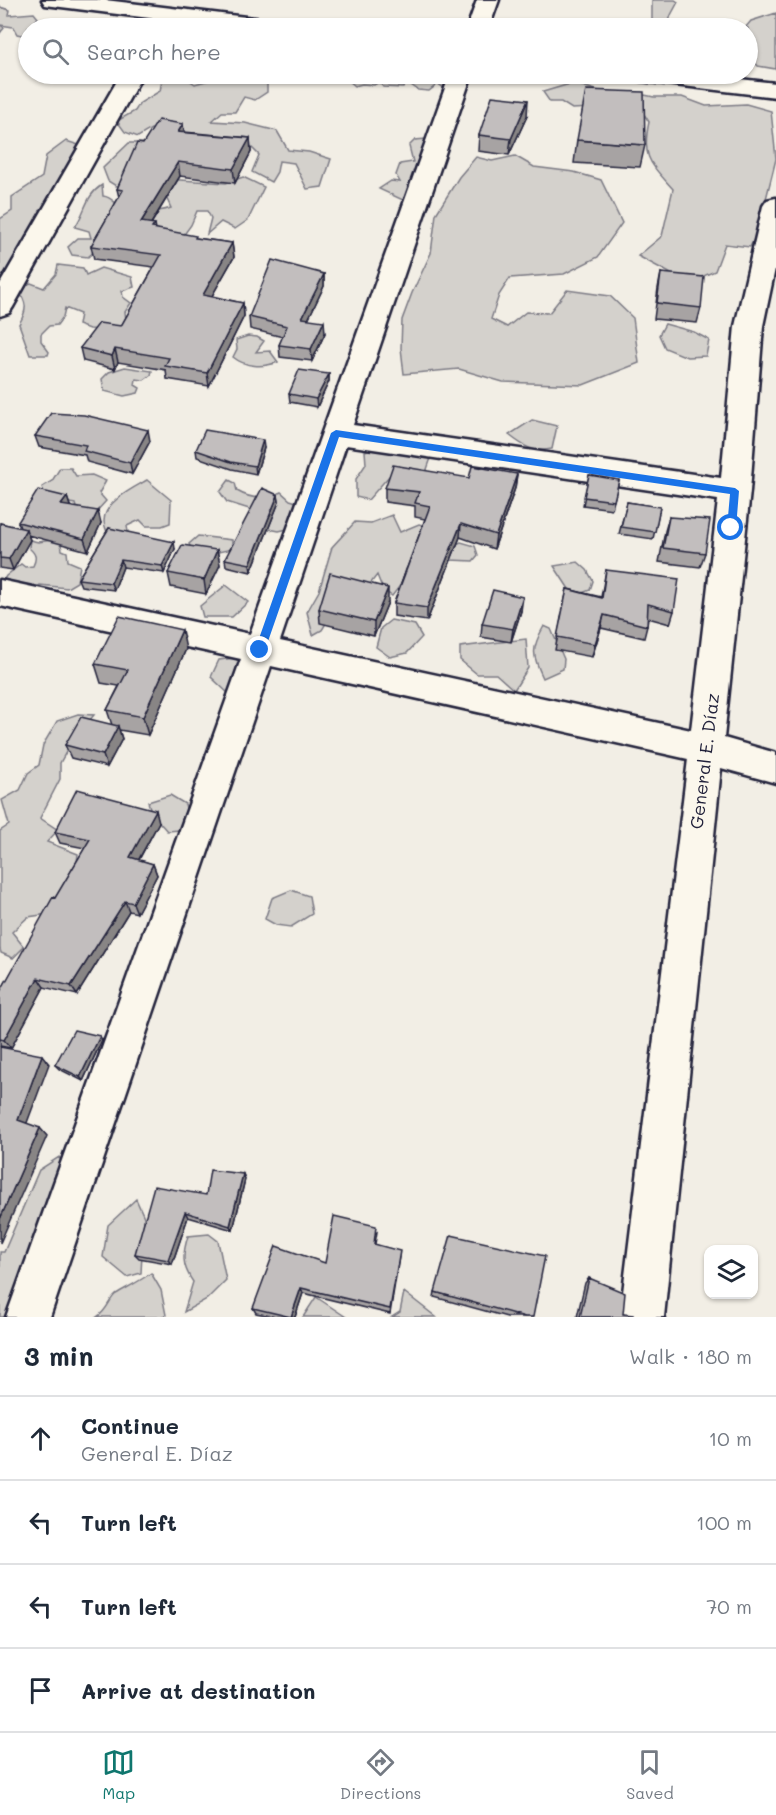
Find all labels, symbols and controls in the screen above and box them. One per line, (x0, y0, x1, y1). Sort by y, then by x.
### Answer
search box (18, 18, 758, 84)
icon: search (39, 35, 72, 68)
text: Search here (87, 37, 221, 66)
route start (717, 514, 743, 540)
route end (246, 636, 272, 662)
street label: General E. Díaz (684, 692, 724, 830)
map controls (704, 1245, 758, 1299)
button: layers (704, 1245, 758, 1299)
text: 3 min (24, 1339, 93, 1373)
text: Walk · 180 m (629, 1343, 752, 1369)
text: Continue (81, 1411, 179, 1440)
icon: ahead (24, 1422, 57, 1455)
text: 10 m (708, 1425, 752, 1451)
text: General E. Díaz (81, 1440, 233, 1466)
icon: left (24, 1506, 57, 1539)
text: Turn left (81, 1508, 177, 1537)
text: 100 m (696, 1509, 752, 1535)
icon: left (24, 1590, 57, 1623)
text: Turn left (81, 1592, 177, 1621)
text: 70 m (706, 1593, 752, 1619)
icon: arrive (24, 1674, 57, 1707)
text: Arrive at destination (81, 1676, 316, 1705)
tab: Map (102, 1746, 135, 1803)
tab: Directions (340, 1746, 421, 1803)
tab: Saved (626, 1746, 674, 1803)

